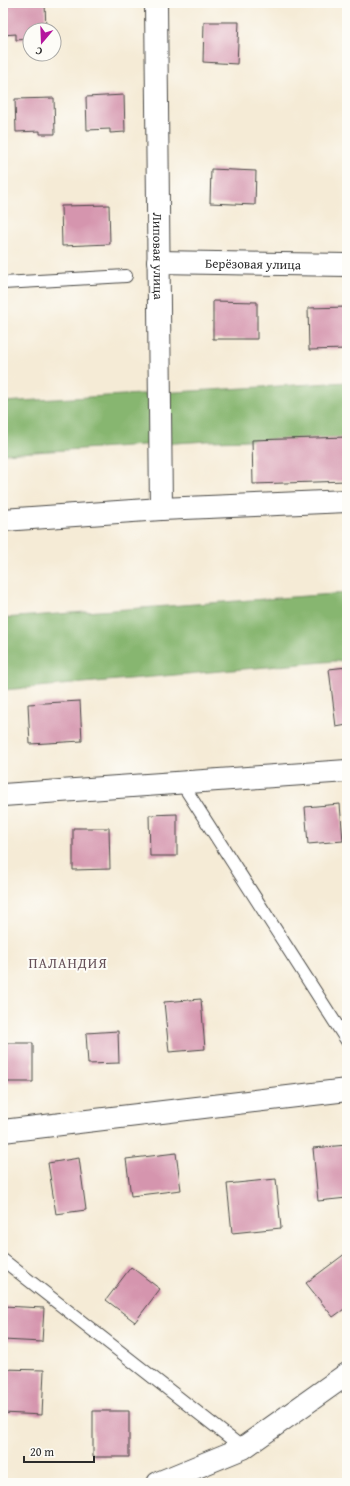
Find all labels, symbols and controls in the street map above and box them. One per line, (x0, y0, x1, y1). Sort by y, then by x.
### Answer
north arrow (22, 22, 62, 62)
text: С (33, 43, 44, 60)
street label: Липовая улица (149, 212, 168, 300)
street label: Берёзовая улица (205, 253, 302, 274)
district label: ПАЛАНДИЯ (29, 953, 107, 973)
scale bar (24, 1438, 94, 1464)
text: 20 m (30, 1443, 54, 1460)

